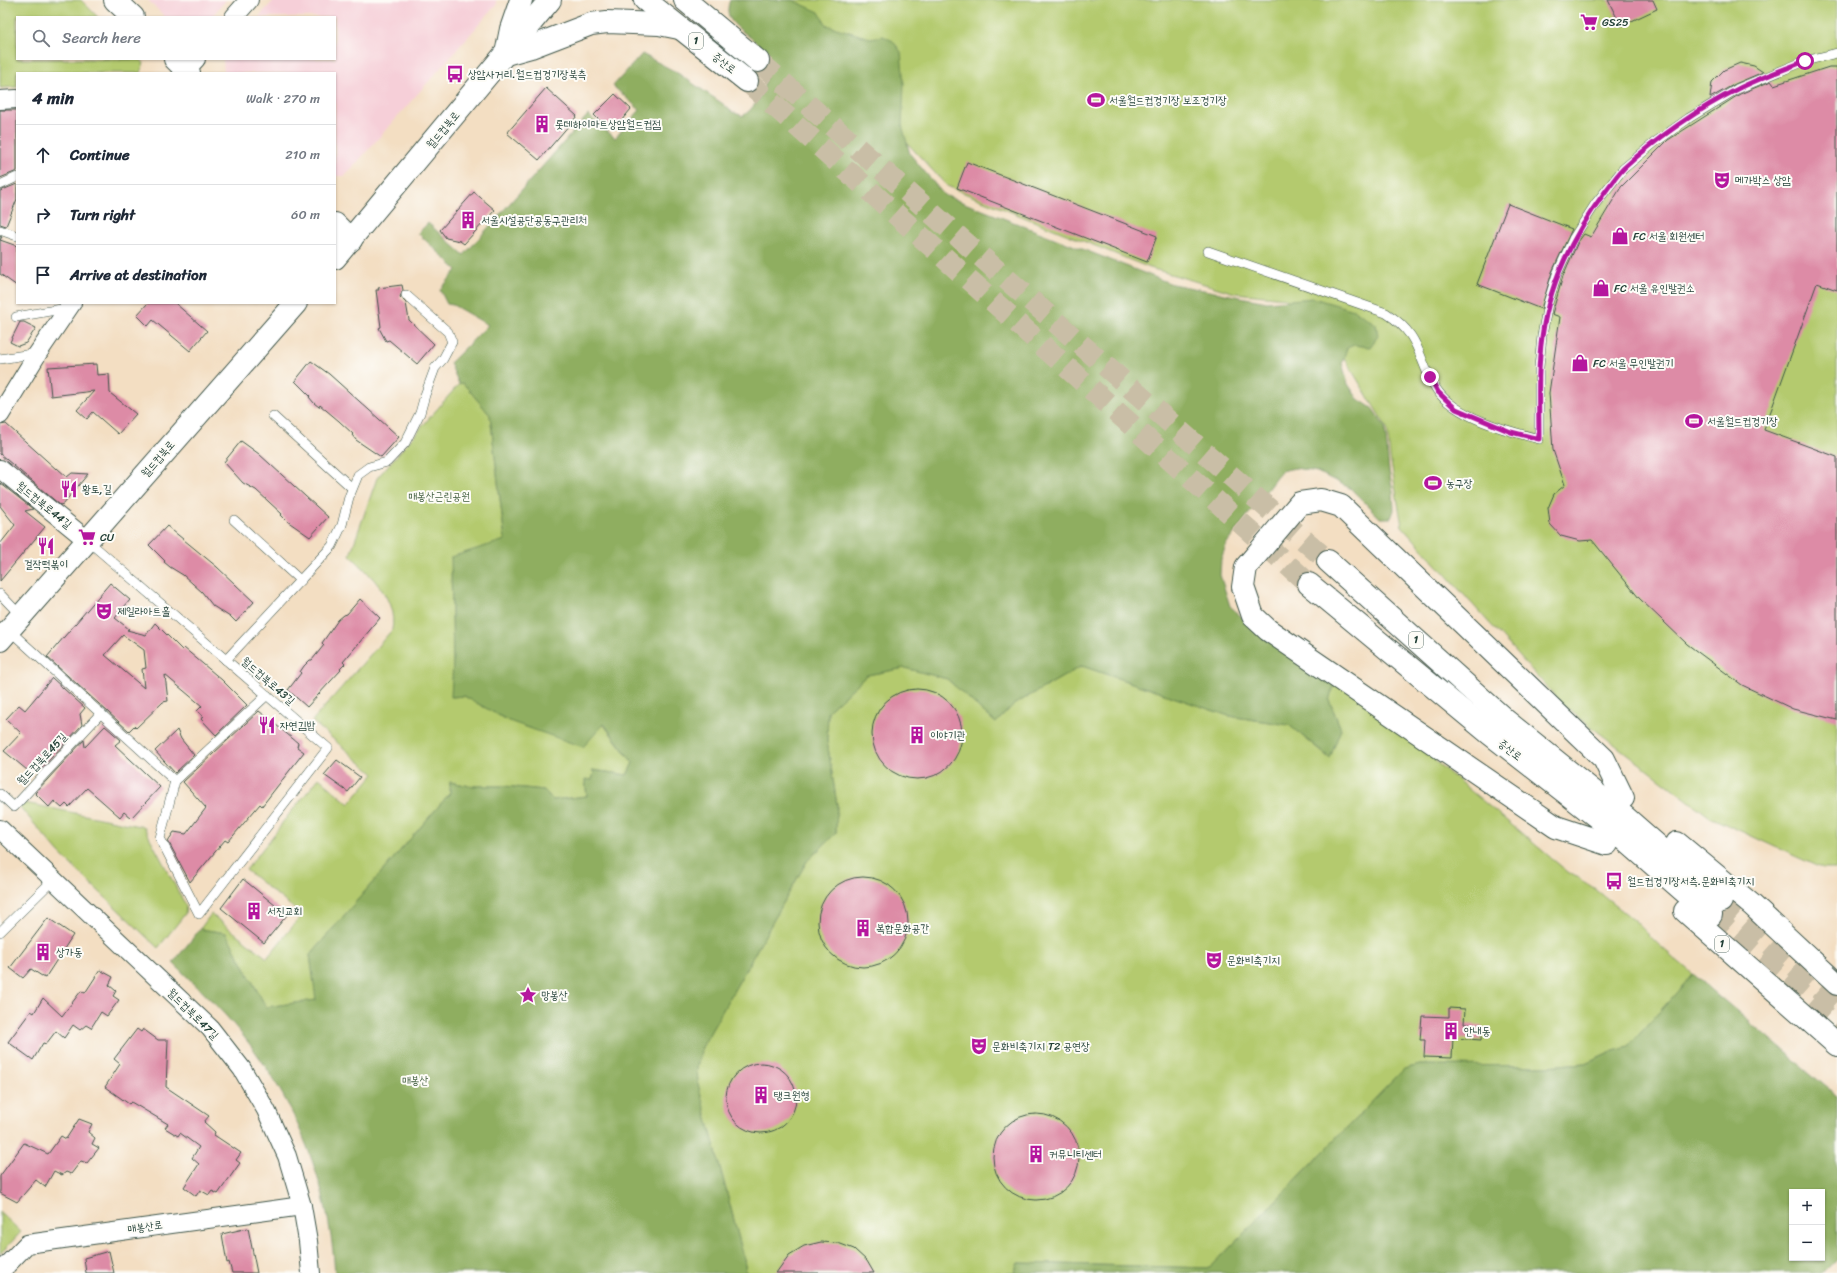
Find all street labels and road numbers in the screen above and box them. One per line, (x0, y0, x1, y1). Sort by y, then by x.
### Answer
road number: 1 (689, 33, 703, 49)
street label: 증산로 (708, 47, 740, 79)
street label: 월드컵북로 (421, 107, 465, 153)
street label: 월드컵북로 (136, 436, 180, 482)
street label: 월드컵북로44길 (12, 477, 76, 534)
road number: 1 (1409, 632, 1423, 648)
street label: 월드컵북로43길 (237, 652, 299, 710)
street label: 월드컵북로45길 (12, 728, 72, 790)
street label: 증산로 (1494, 734, 1526, 766)
road number: 1 (1715, 936, 1729, 952)
street label: 월드컵북로47길 (163, 984, 223, 1044)
street label: 매봉산로 (126, 1215, 164, 1239)

